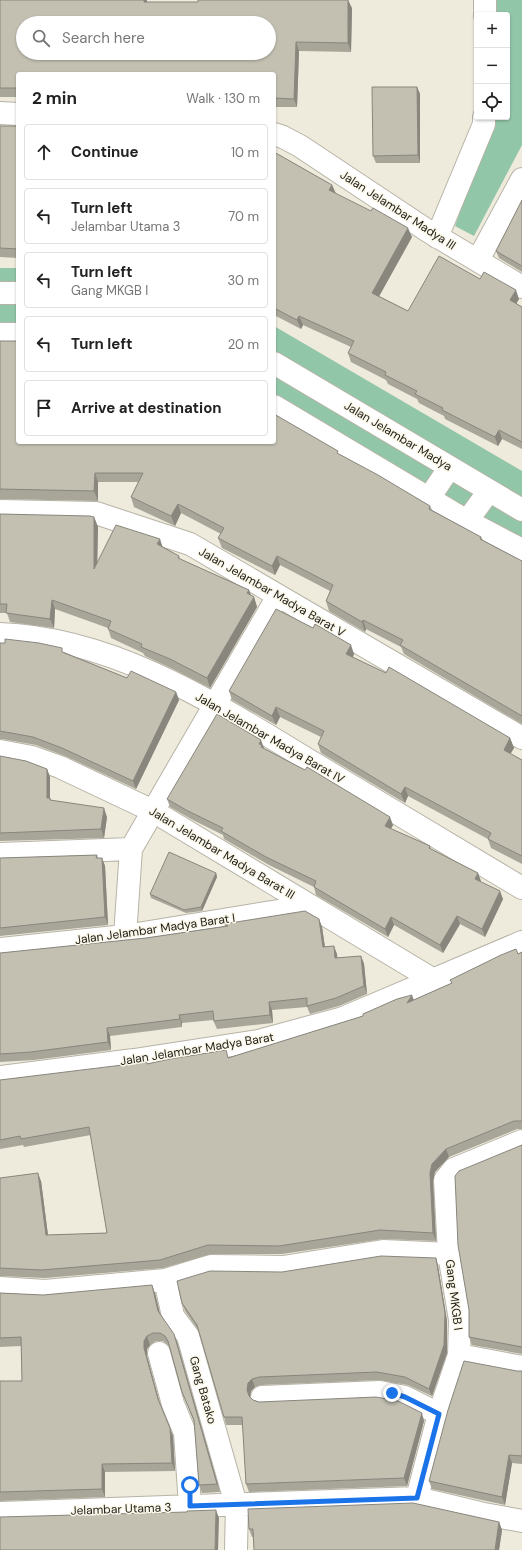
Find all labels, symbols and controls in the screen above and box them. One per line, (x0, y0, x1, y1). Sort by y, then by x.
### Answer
map controls (474, 12, 510, 120)
button: + (474, 12, 510, 48)
search box (16, 16, 276, 60)
icon: search (30, 27, 52, 49)
text: Search here (62, 28, 145, 48)
button: − (474, 48, 510, 84)
button: locate (474, 84, 510, 120)
text: 2 min (32, 87, 77, 109)
text: Walk · 130 m (186, 90, 260, 107)
icon: ahead (33, 141, 55, 163)
text: Continue (71, 142, 139, 162)
text: 10 m (231, 144, 259, 161)
street label: Jalan Jelambar Madya III (337, 167, 459, 253)
text: Turn left (71, 198, 132, 218)
icon: left (33, 205, 55, 227)
text: 70 m (228, 208, 259, 225)
text: Jelambar Utama 3 (71, 218, 180, 235)
text: Turn left (71, 262, 132, 282)
icon: left (33, 269, 55, 291)
text: 30 m (227, 272, 259, 289)
text: Gang MKGB I (71, 282, 148, 299)
icon: left (33, 333, 55, 355)
text: Turn left (71, 334, 132, 354)
text: 20 m (228, 336, 259, 353)
icon: arrive (33, 397, 55, 419)
street label: Jalan Jelambar Madya (341, 397, 455, 475)
text: Arrive at destination (71, 398, 222, 418)
street label: Jalan Jelambar Madya Barat V (196, 543, 348, 641)
street label: Jalan Jelambar Madya Barat IV (193, 689, 347, 787)
street label: Jalan Jelambar Madya Barat III (146, 803, 298, 903)
street label: Jalan Jelambar Madya Barat I (74, 910, 236, 948)
street label: Jalan Jelambar Madya Barat (119, 1029, 275, 1069)
street label: Gang MKGB I (442, 1259, 466, 1331)
street label: Gang Batako (186, 1354, 220, 1426)
route end (383, 1384, 401, 1402)
route start (181, 1476, 199, 1494)
street label: Jelambar Utama 3 (70, 1499, 172, 1519)

